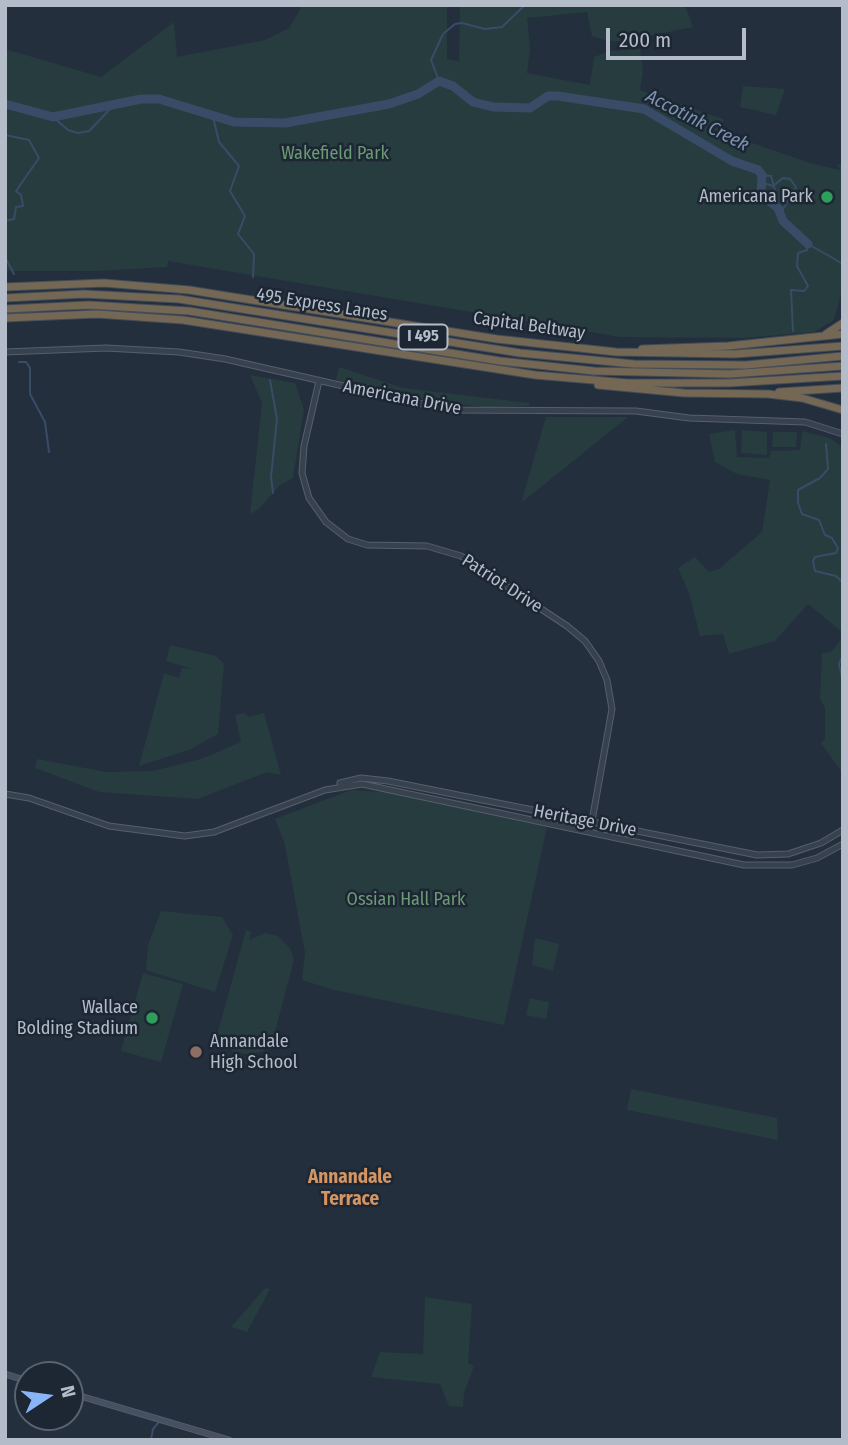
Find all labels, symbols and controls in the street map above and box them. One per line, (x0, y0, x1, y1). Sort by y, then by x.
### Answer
scale bar (610, 14, 750, 58)
text: 200 m (619, 27, 671, 53)
water label: Accotink Creek (642, 85, 752, 157)
park label: Wakefield Park (281, 143, 389, 165)
place label: Americana Park (699, 186, 813, 208)
marker: Americana Park (819, 189, 835, 205)
street label: 495 Express Lanes (255, 284, 389, 326)
street label: Capital Beltway (472, 307, 586, 345)
road number: I 495 (398, 324, 448, 350)
street label: Americana Drive (341, 376, 463, 420)
street label: Patriot Drive (458, 550, 546, 618)
street label: Heritage Drive (532, 800, 638, 842)
park label: Ossian Hall Park (347, 889, 465, 911)
place label: Wallace Bolding Stadium (17, 997, 138, 1040)
marker: Wallace Bolding Stadium (144, 1010, 160, 1026)
place label: Annandale High School (210, 1031, 297, 1074)
marker: Annandale High School (188, 1044, 204, 1060)
district label: Annandale Terrace (308, 1167, 392, 1211)
north arrow (14, 1361, 84, 1431)
text: N (56, 1383, 80, 1400)

